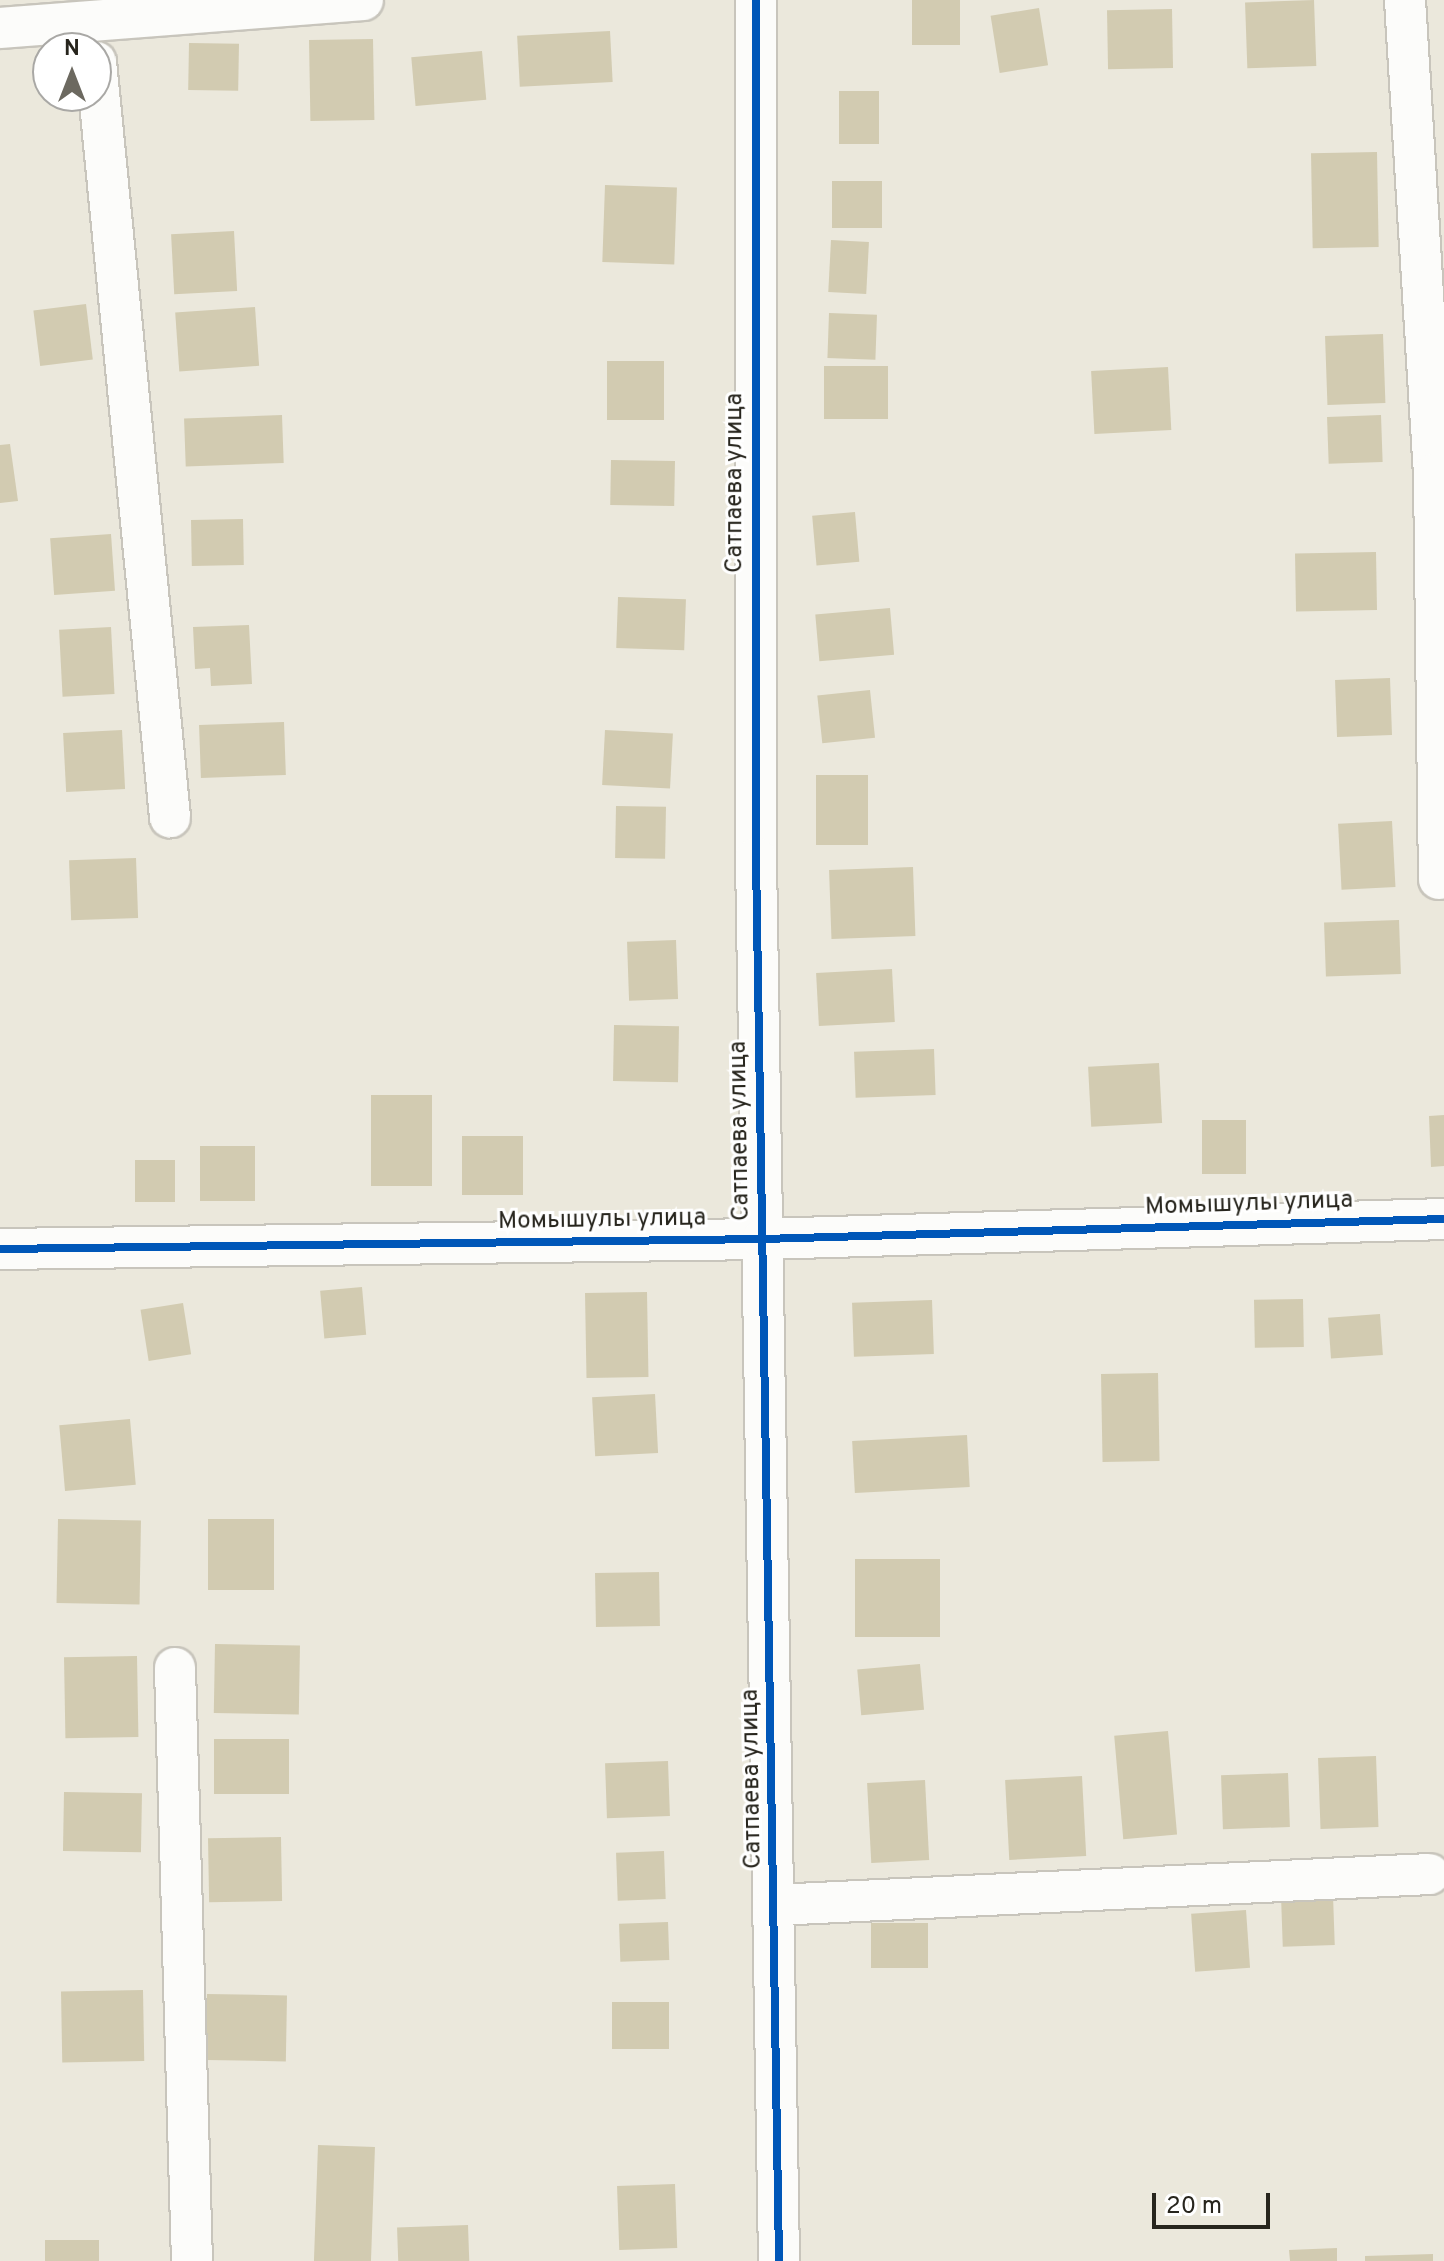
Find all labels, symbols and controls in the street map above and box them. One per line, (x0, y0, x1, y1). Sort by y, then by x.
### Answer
north arrow (32, 32, 112, 112)
text: N (64, 36, 80, 63)
street label: Сатпаева улица (722, 393, 750, 573)
street label: Сатпаева улица (725, 1041, 757, 1221)
street label: Момышулы улица (1145, 1187, 1353, 1223)
street label: Момышулы улица (498, 1205, 706, 1237)
street label: Сатпаева улица (737, 1689, 769, 1869)
scale bar (1156, 2177, 1274, 2227)
text: 20 m (1166, 2192, 1222, 2222)

